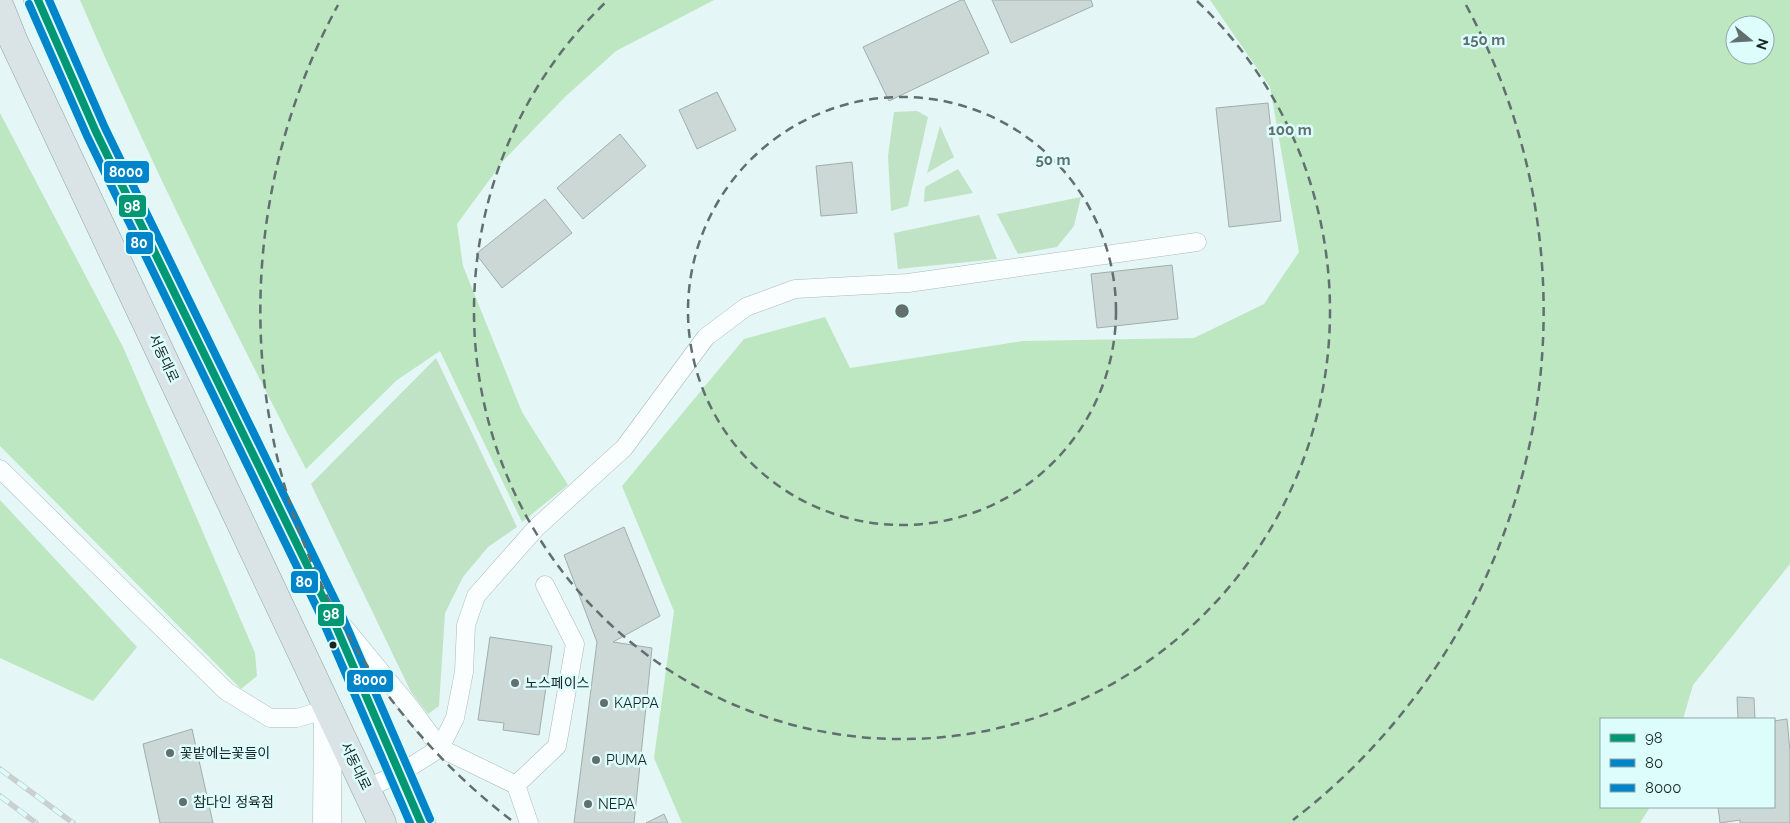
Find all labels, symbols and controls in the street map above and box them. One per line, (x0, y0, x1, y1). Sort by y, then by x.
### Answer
north arrow (1725, 15, 1775, 65)
text: 150 m (1463, 31, 1505, 49)
text: N (1753, 36, 1772, 52)
text: 100 m (1268, 121, 1312, 139)
text: 50 m (1035, 151, 1071, 169)
line badge: 8000 (103, 160, 150, 184)
text: 8000 (109, 164, 143, 180)
line badge: 98 (118, 194, 147, 218)
text: 98 (124, 198, 140, 214)
line badge: 80 (125, 231, 154, 255)
text: 80 (130, 235, 148, 251)
centre of rings (893, 302, 911, 320)
street label: 서동대로 (146, 331, 182, 385)
line badge: 80 (290, 570, 319, 594)
text: 80 (295, 574, 313, 590)
line badge: 98 (317, 603, 345, 627)
text: 98 (323, 606, 339, 622)
unlabelled marker (328, 640, 338, 650)
line badge: 8000 (346, 669, 394, 693)
text: 8000 (353, 672, 387, 688)
place label: 노스페이스 (525, 675, 590, 691)
marker: 노스페이스 (509, 677, 521, 689)
place label: KAPPA (614, 695, 659, 711)
marker: KAPPA (598, 697, 610, 709)
legend (1600, 718, 1775, 808)
text: 98 (1645, 729, 1663, 747)
street label: 서동대로 (338, 739, 375, 793)
place label: 꽃밭에는꽃들이 (180, 745, 270, 761)
marker: 꽃밭에는꽃들이 (164, 747, 176, 759)
place label: PUMA (606, 752, 648, 768)
marker: PUMA (590, 754, 602, 766)
text: 80 (1645, 754, 1663, 772)
text: 8000 (1645, 779, 1681, 797)
place label: 참다인 정육점 (193, 794, 274, 810)
marker: 참다인 정육점 (177, 796, 189, 808)
place label: NEPA (598, 796, 635, 812)
marker: NEPA (582, 798, 594, 810)

